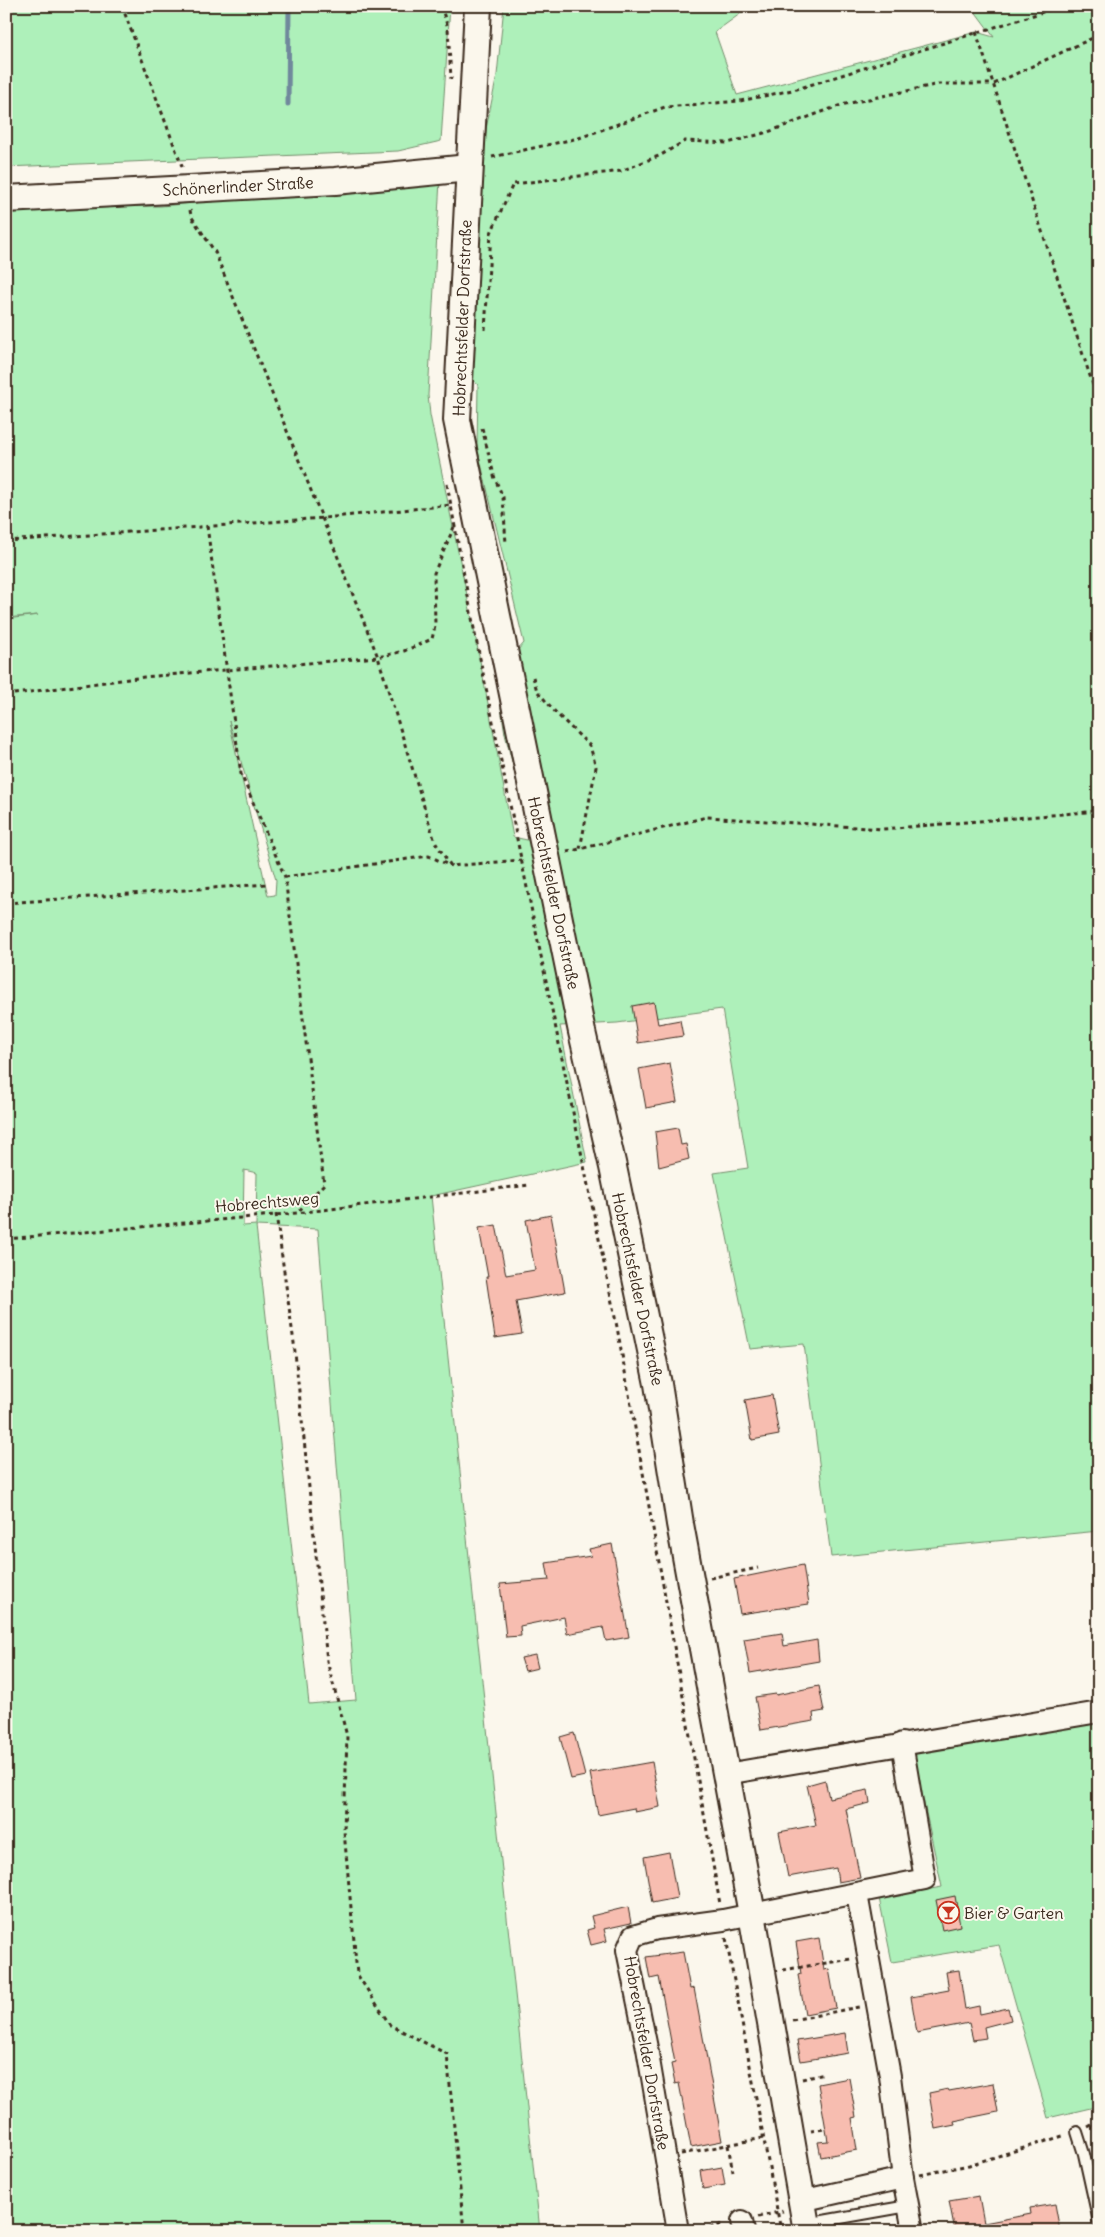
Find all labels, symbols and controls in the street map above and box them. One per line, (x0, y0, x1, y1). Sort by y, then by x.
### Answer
street label: Schönerlinder Straße (162, 172, 314, 200)
street label: Hobrechtsfelder Dorfstraße (449, 219, 475, 417)
street label: Hobrechtsfelder Dorfstraße (524, 795, 584, 991)
street label: Hobrechtsweg (214, 1188, 320, 1216)
street label: Hobrechtsfelder Dorfstraße (608, 1191, 668, 1387)
bar icon: Bier & Garten (936, 1901, 960, 1925)
place label: Bier & Garten (964, 1903, 1063, 1923)
street label: Hobrechtsfelder Dorfstraße (620, 1954, 674, 2152)

